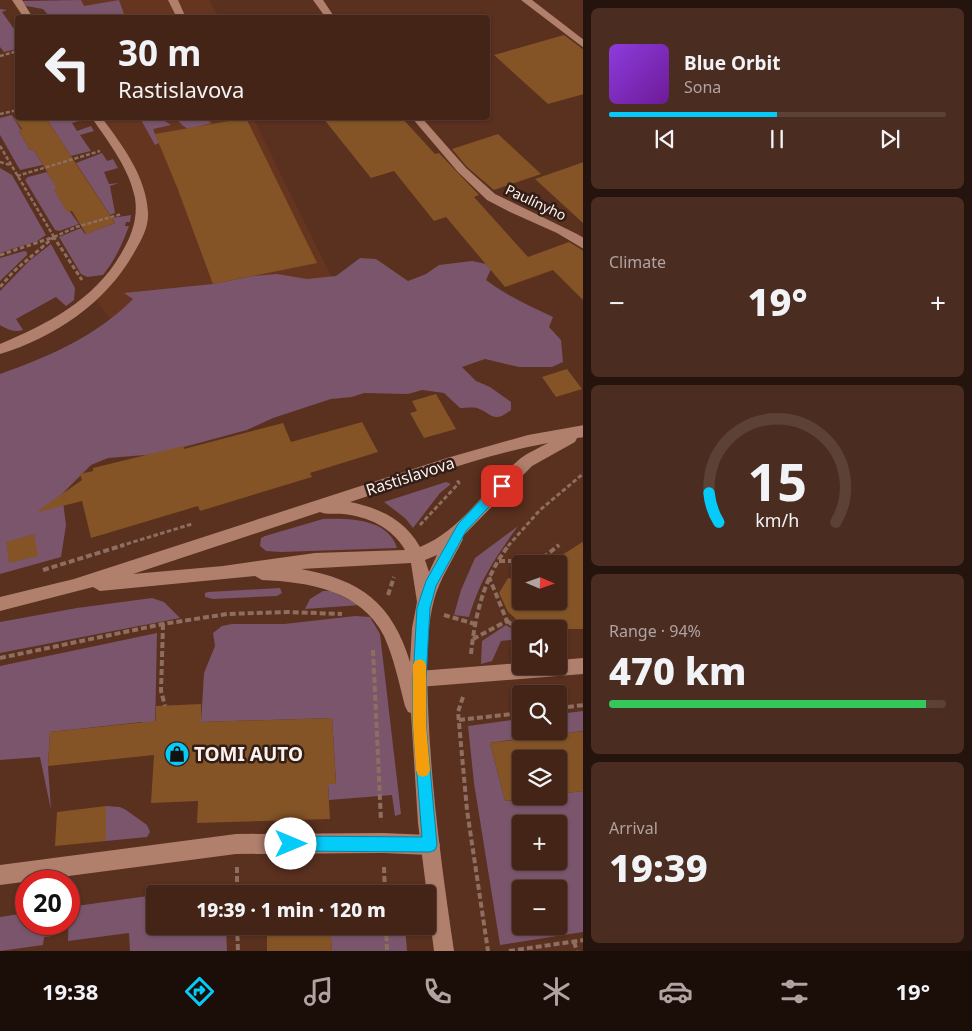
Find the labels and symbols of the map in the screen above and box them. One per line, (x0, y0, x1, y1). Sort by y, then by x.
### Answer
street label: Paulínyho (502, 180, 570, 224)
street label: Rastislavova (363, 451, 457, 501)
pin (481, 465, 523, 507)
north arrow (512, 555, 568, 610)
shop icon: TOMI AUTO (164, 741, 190, 767)
place label: TOMI AUTO (194, 741, 303, 767)
position arrow (264, 817, 316, 869)
speed limit sign: 20 (15, 870, 80, 935)

